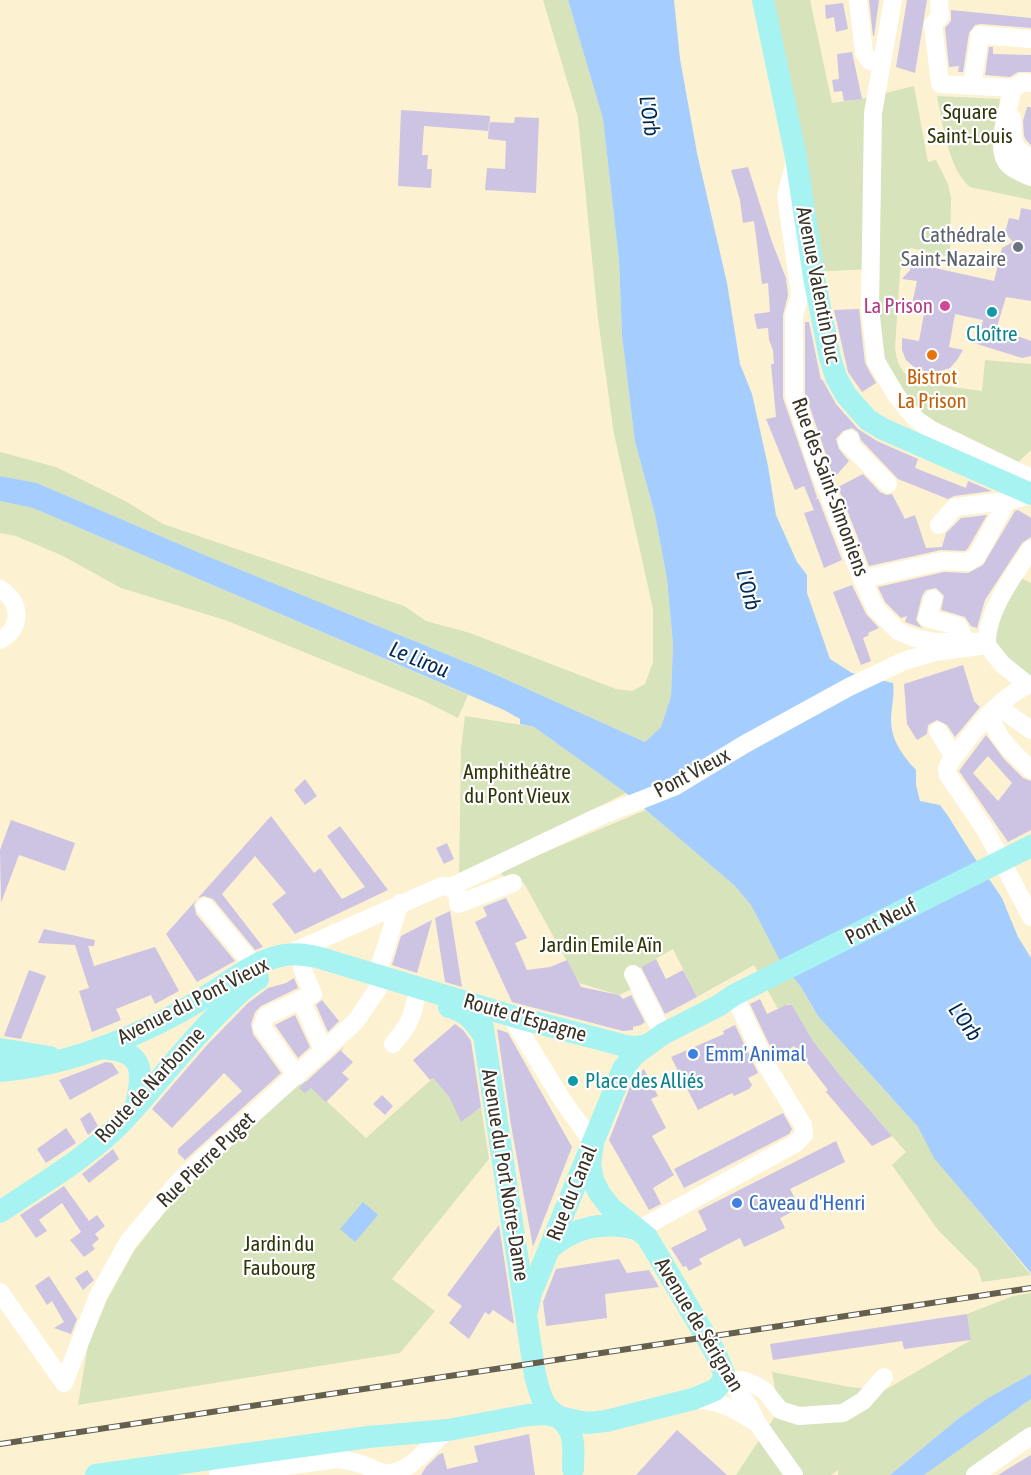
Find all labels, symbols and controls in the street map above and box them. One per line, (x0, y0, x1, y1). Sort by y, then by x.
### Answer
water label: L'Orb (633, 94, 665, 138)
park label: Square Saint-Louis (927, 99, 1013, 149)
street label: Avenue Valentin Duc (790, 204, 846, 366)
place label: Cathédrale Saint-Nazaire (901, 222, 1006, 272)
marker: Cathédrale Saint-Nazaire (1011, 240, 1025, 254)
place label: La Prison (863, 293, 933, 319)
marker: La Prison (938, 299, 952, 313)
marker: Cloître (985, 305, 999, 319)
place label: Cloître (966, 321, 1018, 347)
marker: Bistrot La Prison (925, 348, 939, 362)
place label: Bistrot La Prison (897, 364, 967, 414)
street label: Rue des Saint-Simoniens (786, 394, 874, 580)
water label: L'Orb (730, 567, 766, 613)
water label: Le Lirou (385, 636, 453, 684)
street label: Pont Vieux (650, 743, 734, 803)
park label: Amphithéâtre du Pont Vieux (463, 759, 571, 809)
street label: Pont Neuf (841, 893, 921, 951)
park label: Jardin Emile Aïn (540, 932, 662, 958)
street label: Avenue du Pont Vieux (113, 952, 273, 1050)
street label: Route d'Espagne (460, 988, 590, 1048)
water label: L'Orb (942, 998, 988, 1046)
street label: Route de Narbonne (90, 1022, 210, 1148)
place label: Emm' Animal (705, 1041, 806, 1067)
marker: Emm' Animal (686, 1047, 700, 1061)
street label: Avenue du Port Notre-Dame (476, 1067, 534, 1283)
place label: Place des Alliés (585, 1068, 704, 1094)
marker: Place des Alliés (566, 1074, 580, 1088)
street label: Rue Pierre Puget (152, 1107, 260, 1213)
street label: Rue du Canal (541, 1142, 603, 1244)
place label: Caveau d'Henri (749, 1190, 865, 1216)
marker: Caveau d'Henri (730, 1196, 744, 1210)
park label: Jardin du Faubourg (243, 1231, 315, 1281)
street label: Avenue de Sérignan (649, 1253, 749, 1397)

